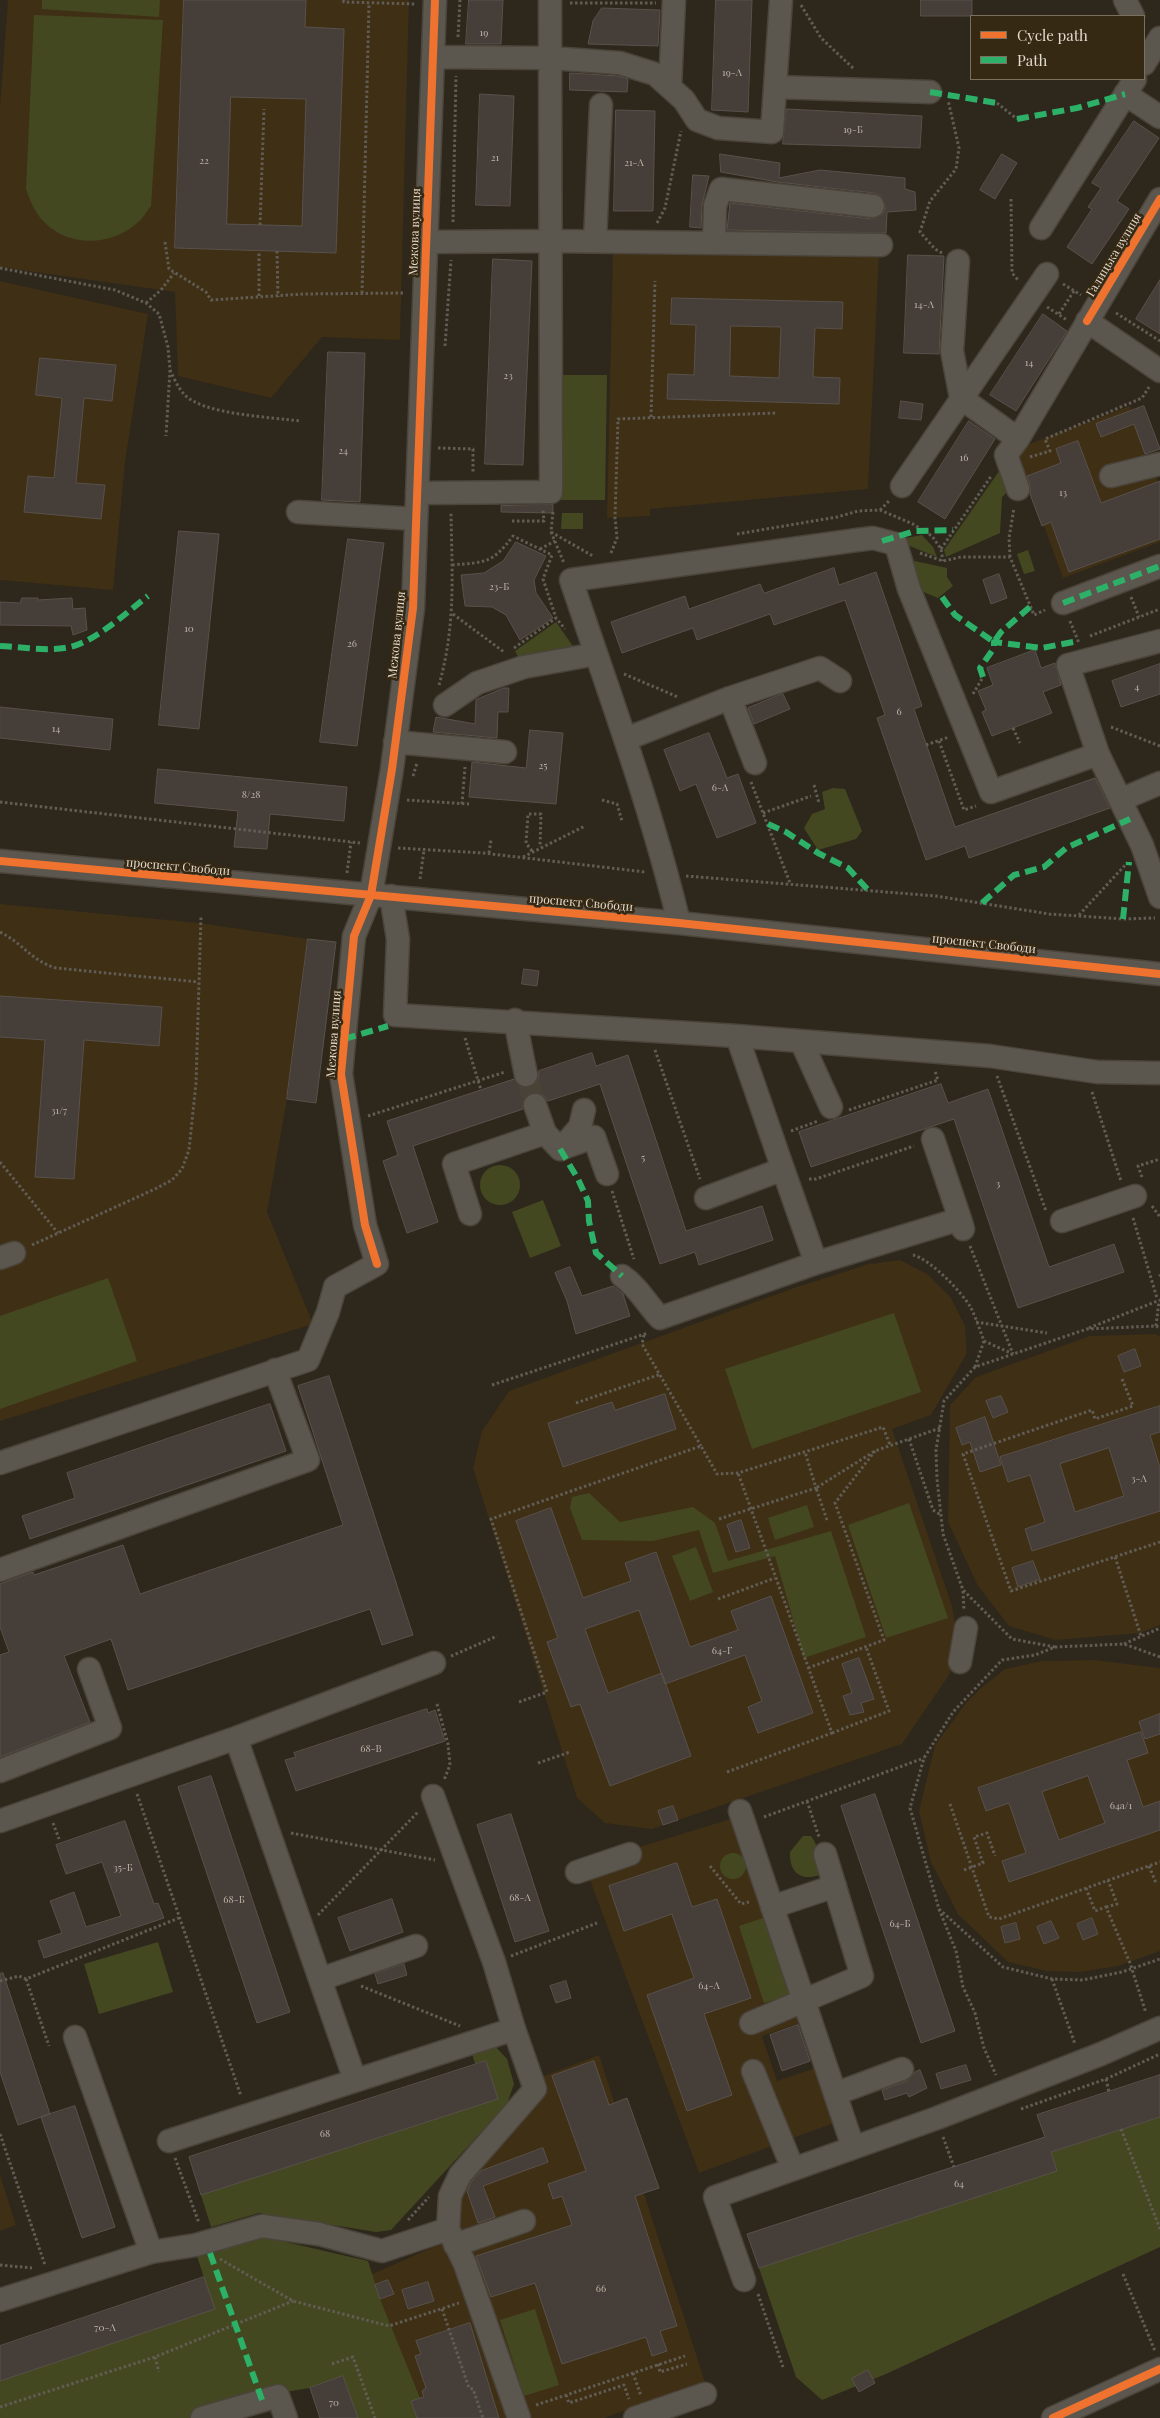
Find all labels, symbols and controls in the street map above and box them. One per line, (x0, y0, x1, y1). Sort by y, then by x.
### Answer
legend (970, 15, 1145, 80)
text: Cycle path (1017, 25, 1088, 45)
house number: 19 (480, 27, 488, 39)
text: Path (1017, 50, 1047, 70)
house number: 19-А (722, 67, 742, 79)
house number: 19-Б (843, 124, 863, 136)
house number: 21 (491, 152, 499, 164)
house number: 22 (199, 155, 209, 167)
house number: 21-А (624, 157, 644, 169)
street label: Межова вулиця (406, 188, 424, 276)
street label: Галицька вулиця (1083, 211, 1145, 299)
house number: 14-А (914, 299, 934, 311)
house number: 14 (1025, 357, 1033, 369)
house number: 23 (503, 370, 513, 382)
house number: 24 (338, 445, 348, 457)
house number: 16 (960, 452, 968, 464)
house number: 13 (1059, 487, 1067, 499)
house number: 23-Б (489, 581, 509, 593)
street label: Межова вулиця (385, 591, 409, 679)
house number: 10 (184, 623, 194, 635)
house number: 26 (347, 638, 357, 650)
house number: 4 (1135, 681, 1139, 693)
house number: 6 (896, 706, 902, 718)
house number: 14 (52, 723, 60, 735)
house number: 25 (539, 760, 547, 772)
house number: 6-А (712, 782, 728, 794)
house number: 8/28 (242, 789, 260, 801)
street label: проспект Свободи (125, 855, 231, 879)
street label: проспект Свободи (528, 891, 634, 915)
street label: проспект Свободи (931, 931, 1037, 957)
street label: Межова вулиця (324, 990, 344, 1078)
house number: 31/7 (51, 1105, 67, 1117)
house number: 5 (641, 1152, 645, 1164)
house number: 3 (996, 1178, 1000, 1190)
house number: 3-А (1131, 1473, 1147, 1485)
house number: 64-Г (712, 1645, 732, 1657)
house number: 68-В (360, 1743, 382, 1755)
house number: 64а/1 (1110, 1800, 1132, 1812)
house number: 35-Б (113, 1862, 133, 1874)
house number: 68-А (509, 1892, 531, 1904)
house number: 68-Б (223, 1894, 245, 1906)
house number: 64-Б (889, 1918, 911, 1930)
house number: 64-А (698, 1980, 720, 1992)
house number: 68 (320, 2128, 330, 2140)
house number: 64 (954, 2178, 964, 2190)
house number: 66 (596, 2283, 606, 2295)
house number: 70-А (94, 2322, 116, 2334)
house number: 70 (329, 2397, 339, 2409)

